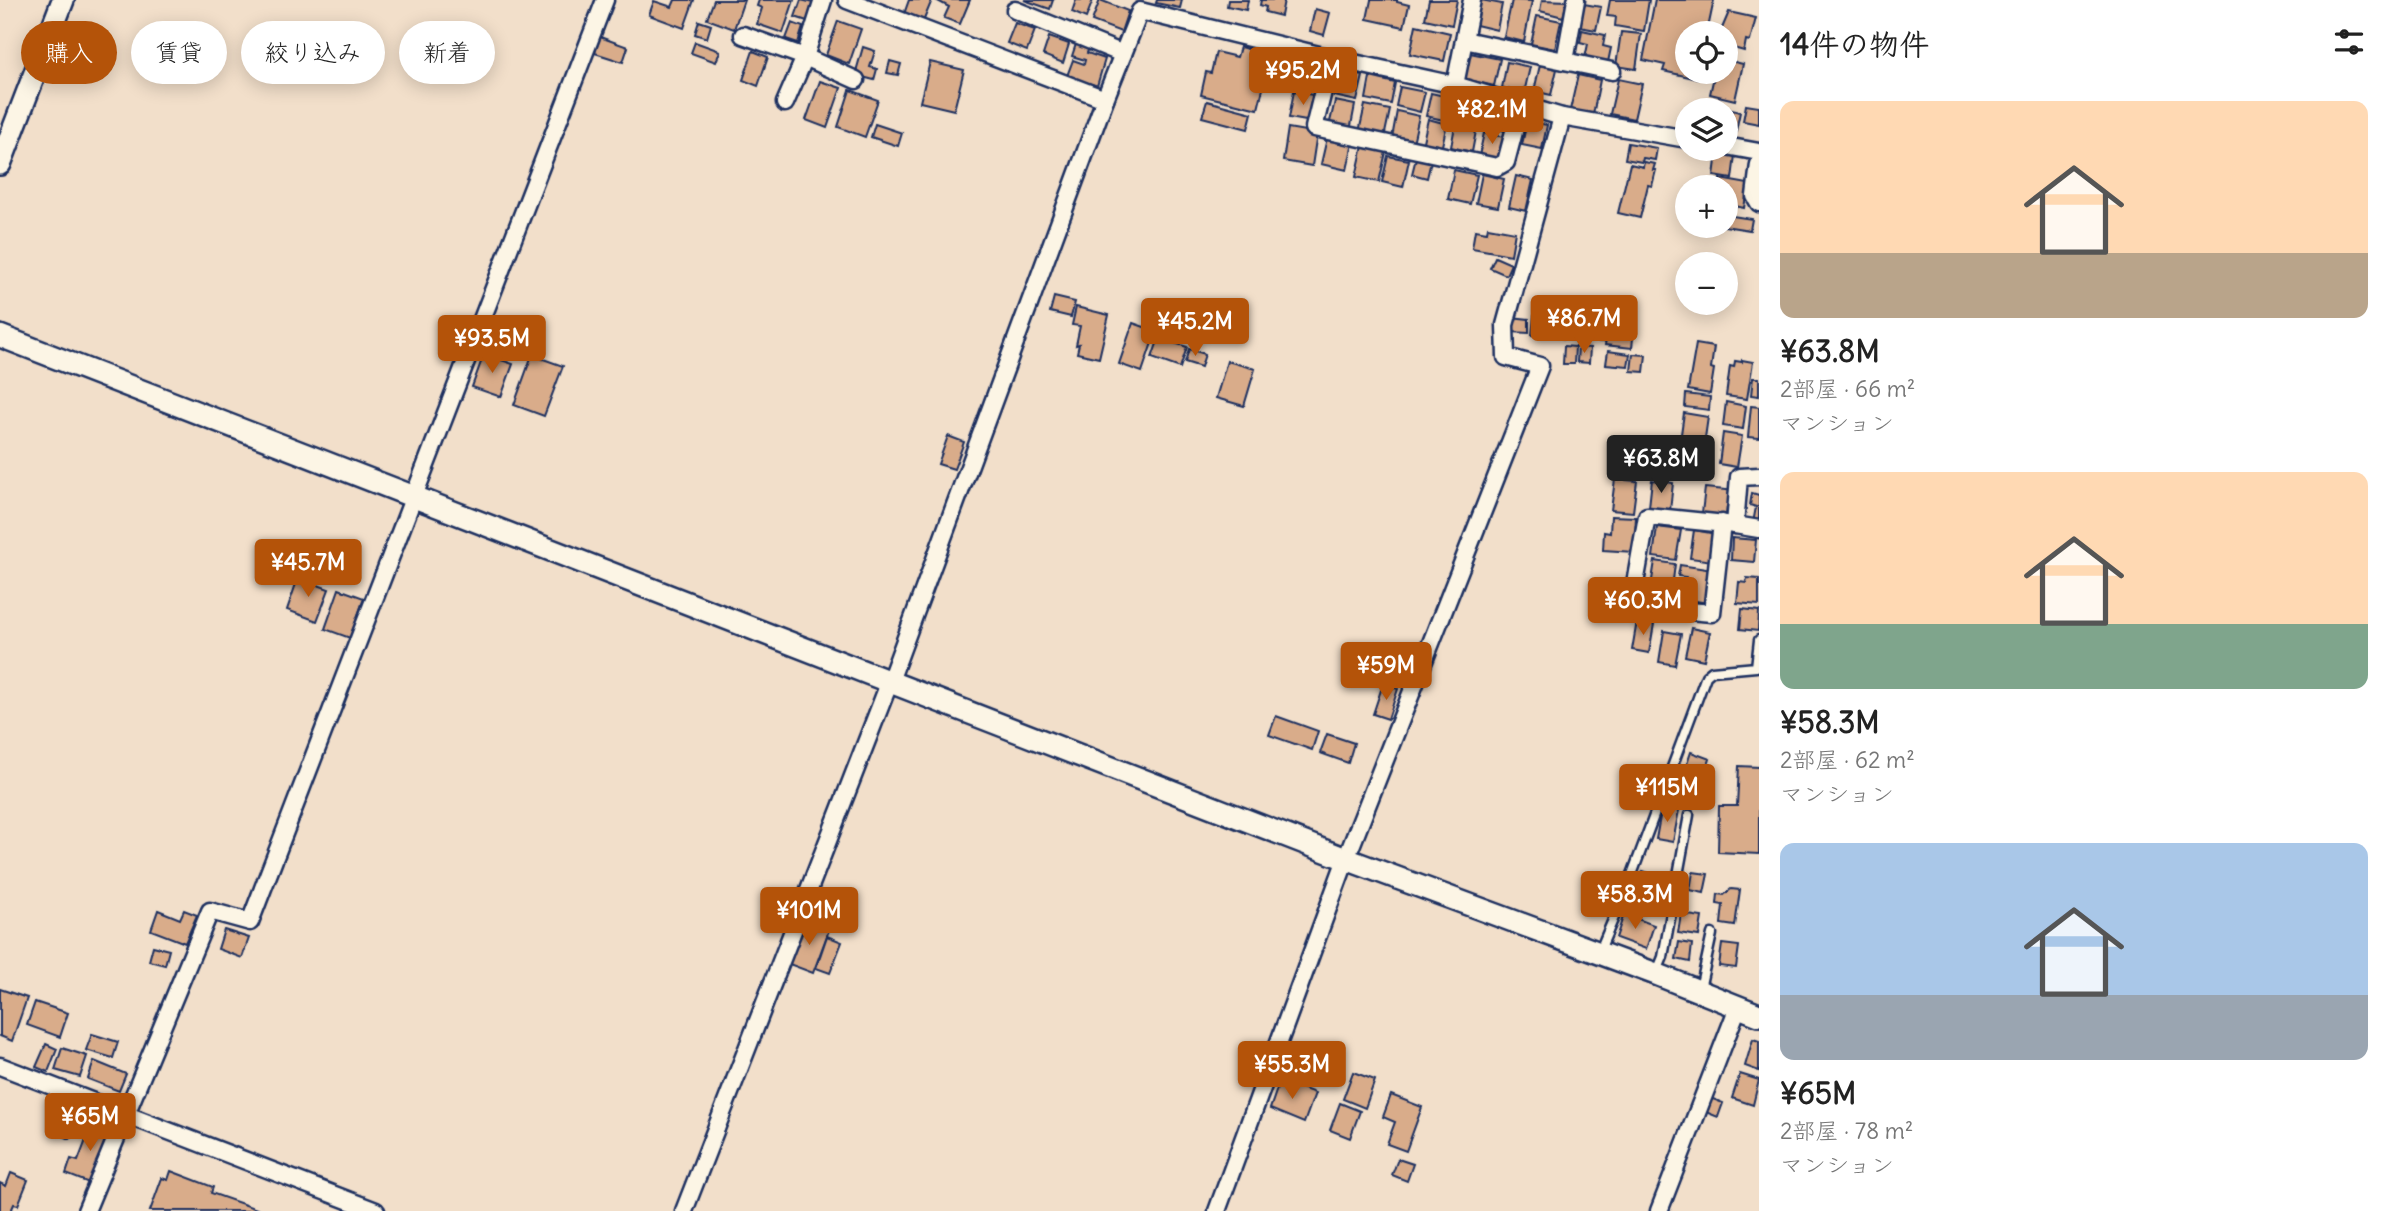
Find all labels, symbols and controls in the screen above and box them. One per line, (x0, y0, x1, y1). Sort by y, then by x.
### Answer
chip: 購入 (21, 21, 117, 84)
chip: 賃貸 (131, 21, 227, 84)
chip: 絞り込み (241, 21, 385, 84)
chip: 新着 (399, 21, 495, 84)
map controls (1675, 21, 1738, 315)
button: locate (1675, 21, 1738, 84)
icon: filters (2330, 23, 2368, 61)
text: 14件の物件 (1780, 25, 1929, 63)
pin: ¥95.2M (1246, 48, 1360, 107)
text: ¥95.2M (1265, 55, 1341, 84)
pin: ¥82.1M (1435, 86, 1549, 146)
text: ¥82.1M (1457, 94, 1527, 123)
button: layers (1675, 98, 1738, 161)
icon: home (2011, 147, 2137, 273)
button: + (1675, 175, 1738, 238)
button: − (1675, 252, 1738, 315)
pin: ¥86.7M (1527, 296, 1641, 355)
pin: ¥45.2M (1138, 298, 1252, 358)
text: ¥86.7M (1547, 303, 1621, 332)
text: ¥45.2M (1157, 306, 1233, 335)
pin: ¥93.5M (435, 316, 549, 375)
text: ¥93.5M (454, 323, 530, 352)
text: ¥63.8M (1780, 332, 1880, 370)
text: 2部屋 · 66 m² (1780, 374, 1915, 403)
text: マンション (1780, 408, 1894, 437)
pin: ¥63.8M (1604, 435, 1718, 495)
text: ¥63.8M (1623, 443, 1699, 472)
icon: home (2011, 518, 2137, 644)
pin: ¥45.7M (251, 540, 365, 599)
text: ¥45.7M (271, 547, 345, 576)
pin: ¥60.3M (1586, 578, 1700, 637)
text: ¥60.3M (1604, 585, 1682, 614)
pin: ¥59M (1345, 642, 1427, 702)
text: ¥59M (1357, 650, 1415, 679)
text: ¥58.3M (1780, 703, 1880, 741)
text: 2部屋 · 62 m² (1780, 745, 1915, 774)
pin: ¥115M (1618, 764, 1716, 824)
text: ¥115M (1635, 772, 1699, 801)
text: マンション (1780, 779, 1894, 808)
pin: ¥58.3M (1578, 872, 1692, 931)
text: ¥58.3M (1597, 879, 1673, 908)
pin: ¥101M (760, 888, 858, 947)
icon: home (2011, 889, 2137, 1015)
text: ¥101M (776, 895, 842, 924)
pin: ¥55.3M (1235, 1042, 1349, 1101)
text: ¥55.3M (1254, 1049, 1330, 1078)
text: ¥65M (1780, 1074, 1856, 1112)
pin: ¥65M (49, 1094, 131, 1153)
text: ¥65M (61, 1101, 119, 1130)
text: 2部屋 · 78 m² (1780, 1116, 1913, 1145)
text: マンション (1780, 1150, 1894, 1179)

